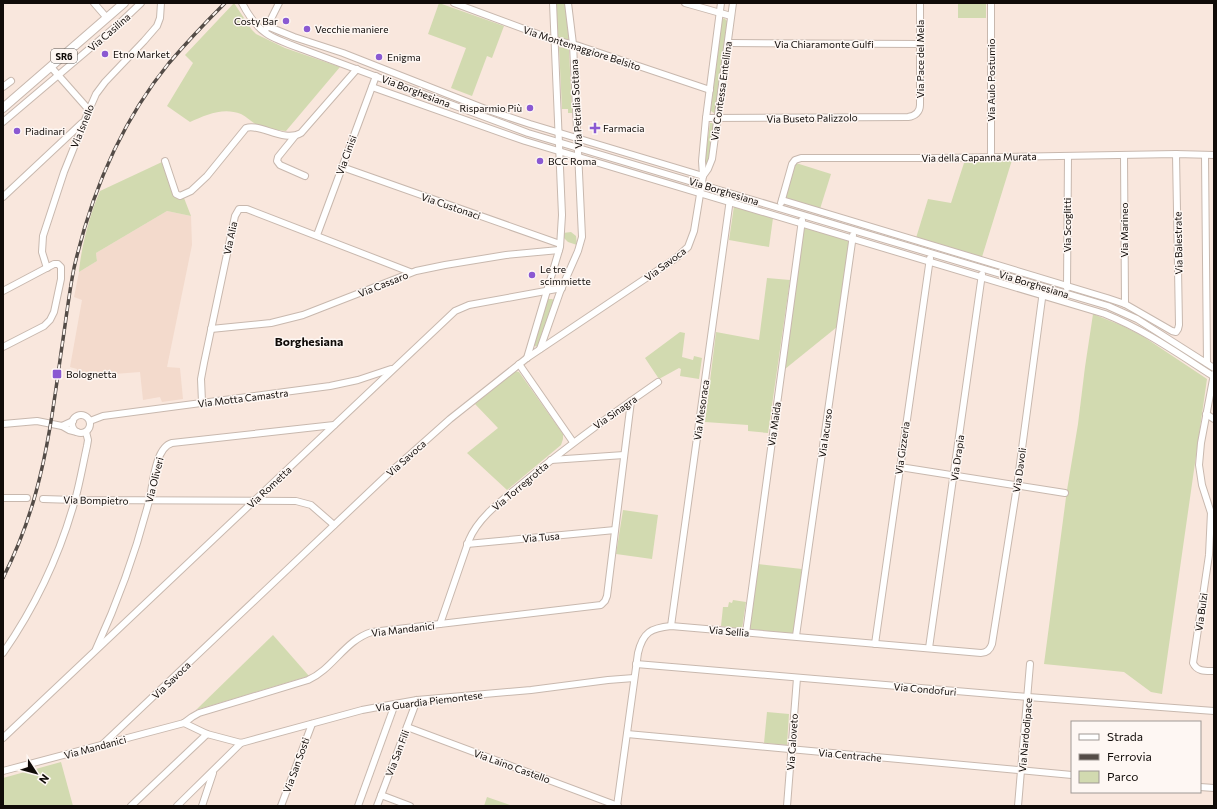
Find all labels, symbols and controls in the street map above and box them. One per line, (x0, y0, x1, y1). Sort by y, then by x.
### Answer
street label: Via Casilina (85, 10, 133, 54)
place label: Costy Bar (234, 15, 278, 27)
marker: Costy Bar (281, 16, 291, 26)
street label: Via Pace del Mela (914, 20, 926, 98)
place label: Vecchie maniere (315, 23, 388, 35)
street label: Via Montemaggiore Belsito (522, 23, 642, 73)
marker: Vecchie maniere (302, 24, 312, 34)
street label: Via Chiaramonte Gulfi (774, 38, 874, 50)
street label: Via Aulo Postumio (985, 39, 997, 121)
street label: Via Contessa Entellina (708, 41, 734, 141)
place label: Etno Market (113, 48, 170, 60)
road number: SR6 (51, 49, 77, 63)
marker: Etno Market (100, 49, 110, 59)
place label: Enigma (387, 51, 421, 63)
marker: Enigma (374, 52, 384, 62)
street label: Via Petralia Sottana (568, 59, 584, 149)
street label: Via Borghesiana (380, 72, 452, 110)
street label: Via Isnello (68, 102, 96, 150)
place label: Risparmio Più (459, 102, 522, 114)
marker: Risparmio Più (525, 103, 535, 113)
street label: Via Buseto Palizzolo (766, 111, 858, 125)
place label: Farmacia (603, 122, 644, 134)
marker: Farmacia (590, 123, 600, 133)
place label: Piadinari (25, 125, 65, 137)
marker: Piadinari (12, 126, 22, 136)
street label: Via Cinisi (333, 133, 359, 177)
street label: Via della Capanna Murata (921, 150, 1037, 164)
place label: BCC Roma (548, 155, 596, 167)
marker: BCC Roma (535, 156, 545, 166)
street label: Via Borghesiana (687, 175, 761, 207)
street label: Via Custonaci (420, 190, 482, 222)
street label: Via Scoglitti (1061, 198, 1073, 252)
street label: Via Marineo (1118, 203, 1130, 257)
street label: Via Balestrate (1171, 211, 1185, 275)
street label: Via Alia (221, 220, 239, 256)
street label: Via Savoca (642, 245, 688, 283)
place label: Le tre scimmiette (540, 263, 591, 287)
street label: Via Borghesiana (997, 268, 1071, 300)
street label: Via Cassaro (356, 269, 410, 299)
marker: Le tre scimmiette (527, 270, 537, 280)
district label: Borghesiana (275, 334, 343, 348)
marker: Bolognetta (51, 368, 63, 380)
place label: Bolognetta (66, 368, 117, 380)
street label: Via Mesoraca (691, 379, 711, 441)
street label: Via Motta Camastra (197, 386, 289, 410)
street label: Via Sinagra (591, 393, 639, 431)
street label: Via Maida (765, 401, 783, 447)
street label: Via Iacurso (816, 408, 834, 458)
street label: Via Gizzeria (892, 421, 912, 475)
street label: Via Drapia (948, 434, 966, 482)
street label: Via Savoca (384, 437, 428, 479)
street label: Via Davoli (1010, 447, 1028, 493)
street label: Via Oliveri (143, 456, 165, 504)
street label: Via Torregrotta (489, 459, 551, 513)
street label: Via Rometta (244, 463, 294, 511)
street label: Via Bompietro (63, 493, 129, 507)
street label: Via Tusa (522, 529, 560, 545)
street label: Via Bulzi (1192, 592, 1210, 632)
street label: Via Mandanici (371, 619, 435, 639)
street label: Via Sellia (708, 623, 750, 639)
street label: Via Savoca (149, 659, 193, 701)
street label: Via Condofuri (893, 680, 957, 698)
street label: Via Guardia Piemontese (375, 688, 483, 714)
street label: Via Nardodipace (1016, 697, 1034, 773)
street label: Via Caloveto (784, 713, 800, 771)
legend (1071, 721, 1201, 793)
street label: Via San Fili (383, 728, 411, 778)
text: Strada (1107, 729, 1143, 743)
street label: Via Mandanici (63, 733, 127, 761)
street label: Via San Sosti (280, 736, 312, 794)
street label: Via Centrache (818, 746, 882, 764)
street label: Via Laino Castello (472, 747, 552, 785)
text: Ferrovia (1107, 749, 1152, 763)
north arrow (16, 753, 56, 793)
text: Parco (1107, 769, 1139, 783)
text: N (37, 772, 52, 786)

